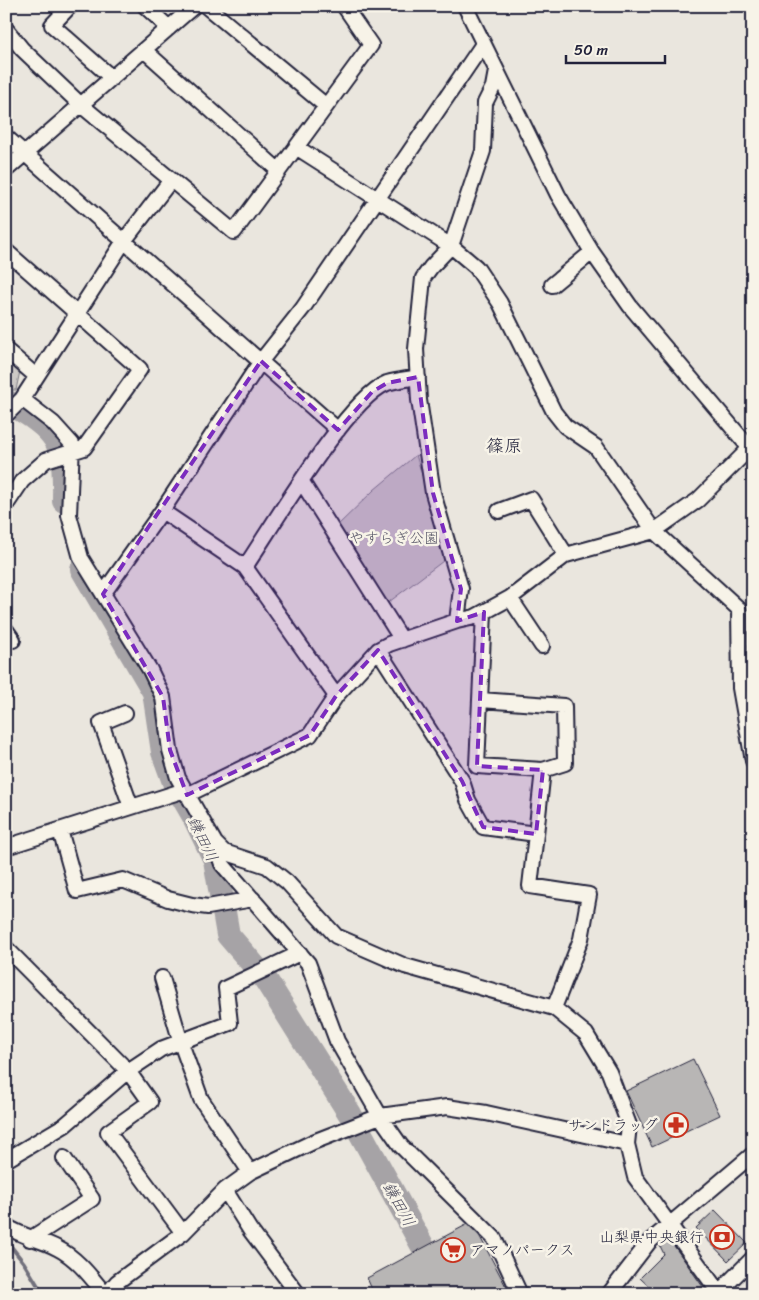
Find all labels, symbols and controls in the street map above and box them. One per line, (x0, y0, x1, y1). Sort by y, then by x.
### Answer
scale bar (566, 32, 665, 64)
text: 50 m (574, 37, 609, 63)
district label: 篠原 (486, 430, 522, 462)
park label: やすらぎ公園 (349, 525, 439, 551)
water label: 鎌田川 (179, 811, 227, 867)
place label: サンドラッグ (568, 1112, 658, 1138)
pharmacy icon: サンドラッグ (663, 1112, 689, 1138)
water label: 鎌田川 (375, 1176, 423, 1232)
place label: 山梨県中央銀行 (599, 1224, 704, 1250)
bank icon: 山梨県中央銀行 (709, 1224, 735, 1250)
supermarket icon: アマノパークス (440, 1237, 466, 1263)
place label: アマノパークス (470, 1237, 574, 1263)

